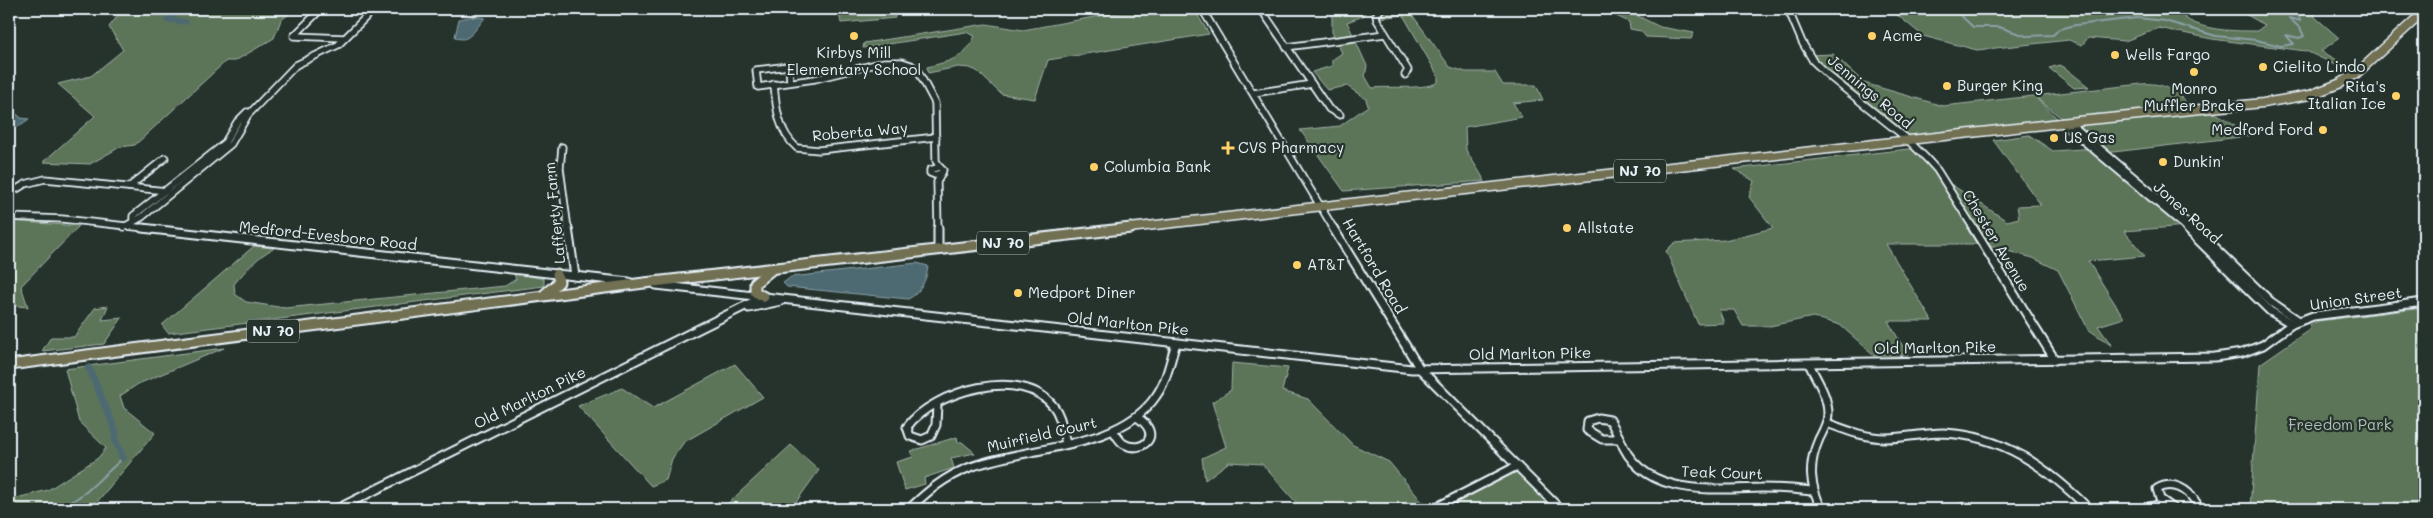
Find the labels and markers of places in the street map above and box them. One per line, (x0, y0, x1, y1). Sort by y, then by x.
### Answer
place label: Acme (1882, 25, 1922, 45)
marker: Kirbys Mill Elementary School (848, 30, 860, 42)
marker: Acme (1866, 30, 1878, 42)
place label: Kirbys Mill Elementary School (787, 42, 921, 79)
place label: Wells Fargo (2125, 44, 2210, 64)
marker: Wells Fargo (2109, 49, 2121, 61)
place label: Cielito Lindo (2273, 56, 2366, 76)
marker: Cielito Lindo (2257, 61, 2269, 73)
marker: Monro Muffler Brake (2188, 66, 2200, 78)
place label: Burger King (1957, 75, 2043, 95)
place label: Rita's Italian Ice (2308, 76, 2386, 113)
place label: Monro Muffler Brake (2144, 78, 2244, 115)
marker: Burger King (1941, 80, 1953, 92)
marker: Rita's Italian Ice (2390, 90, 2402, 102)
place label: Medford Ford (2211, 119, 2313, 139)
marker: Medford Ford (2317, 124, 2329, 136)
place label: US Gas (2064, 127, 2115, 147)
marker: US Gas (2048, 132, 2060, 144)
place label: CVS Pharmacy (1238, 137, 1344, 157)
marker: CVS Pharmacy (1222, 142, 1234, 154)
place label: Dunkin' (2173, 151, 2224, 171)
place label: Columbia Bank (1104, 156, 1211, 176)
marker: Dunkin' (2157, 156, 2169, 168)
marker: Columbia Bank (1088, 161, 1100, 173)
place label: Allstate (1577, 217, 1634, 237)
marker: Allstate (1561, 222, 1573, 234)
place label: AT&T (1307, 254, 1345, 274)
marker: AT&T (1291, 259, 1303, 271)
place label: Medport Diner (1028, 282, 1136, 302)
marker: Medport Diner (1012, 287, 1024, 299)

